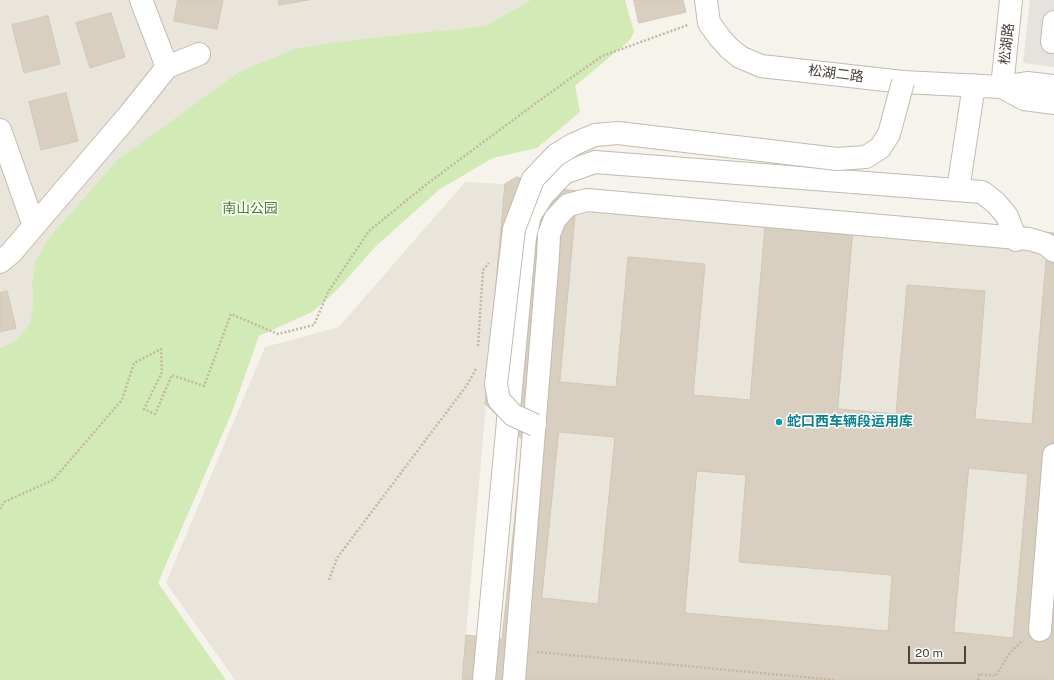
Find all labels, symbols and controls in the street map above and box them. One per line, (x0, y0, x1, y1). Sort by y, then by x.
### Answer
street label: 松湖路 (996, 22, 1018, 66)
street label: 松湖二路 (807, 62, 865, 86)
park label: 南山公园 (222, 201, 278, 217)
place label: 蛇口西车辆段运用库 (787, 414, 913, 430)
marker: 蛇口西车辆段运用库 (774, 417, 784, 427)
scale bar (910, 638, 968, 664)
text: 20 m (915, 646, 943, 660)

